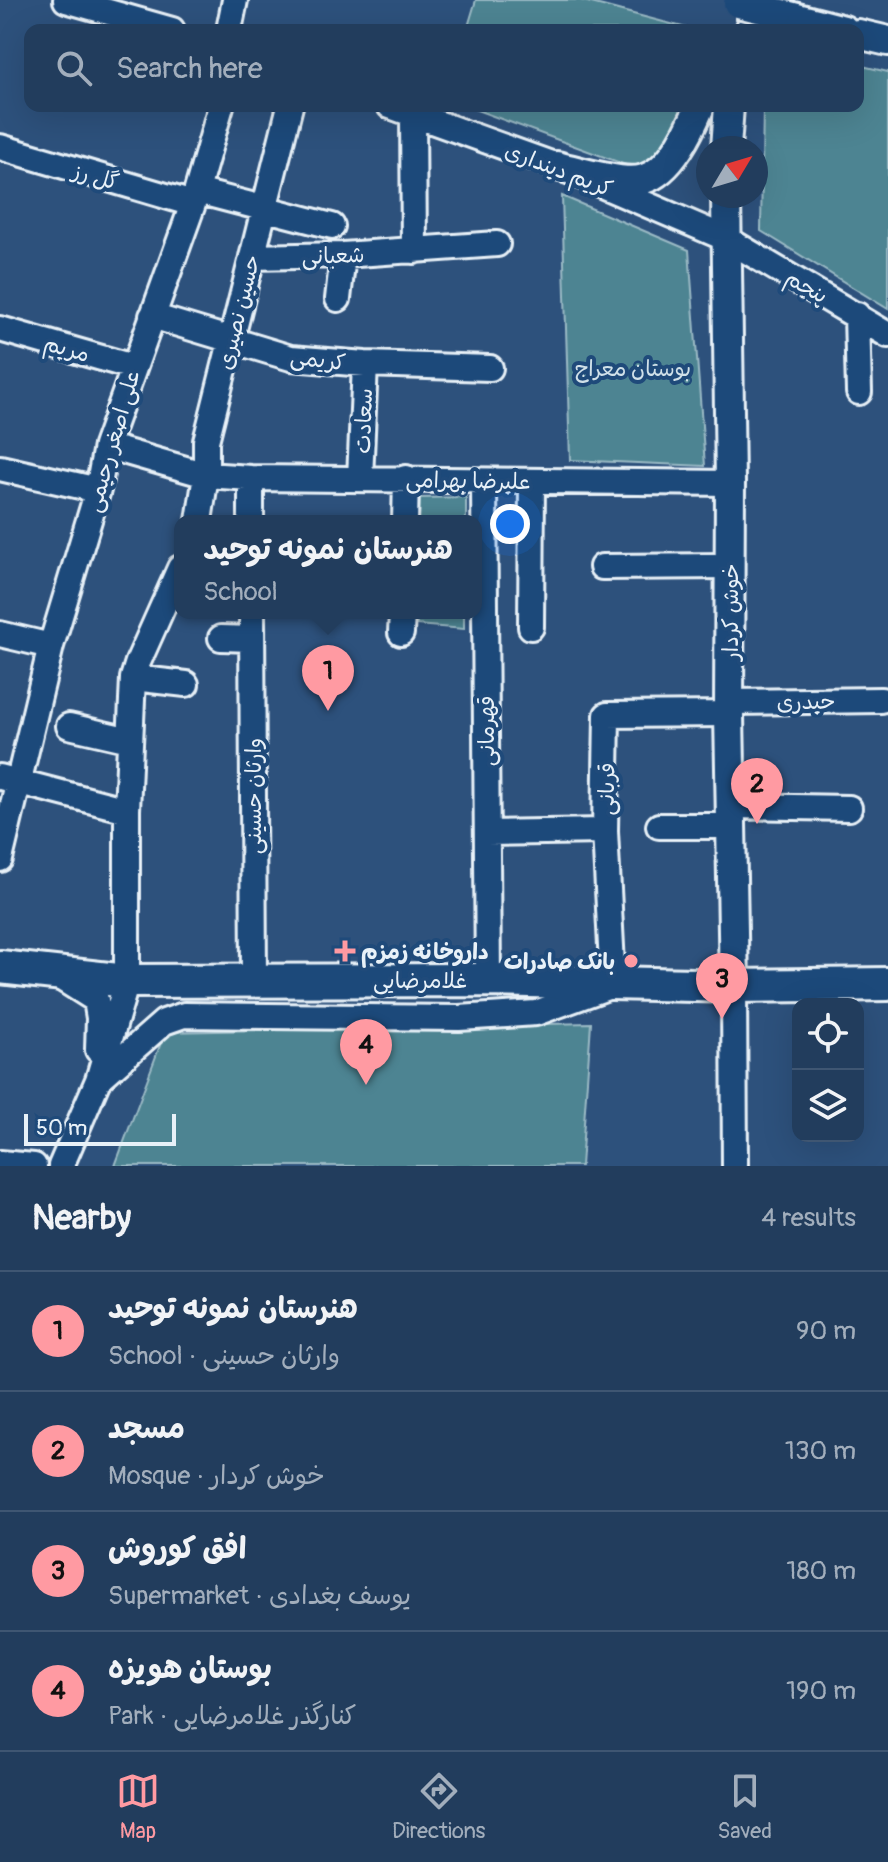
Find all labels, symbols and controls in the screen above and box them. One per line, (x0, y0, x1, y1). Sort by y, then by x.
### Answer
search box (24, 24, 864, 112)
icon: search (52, 46, 96, 90)
text: Search here (116, 50, 263, 87)
north arrow (696, 136, 768, 208)
street label: کریم دینداری (500, 137, 617, 205)
street label: گل رز (67, 156, 122, 197)
street label: شعبانی (301, 241, 365, 271)
street label: حسین نصیری (211, 252, 267, 373)
street label: پنجم (779, 264, 833, 312)
street label: مریم (40, 329, 93, 371)
street label: کریمی (289, 343, 347, 377)
park label: بوستان معراج (575, 355, 691, 383)
street label: علی اصغر رحیمی (79, 367, 147, 515)
street label: سعادت (349, 388, 379, 454)
street label: علیرضا بهرامی (405, 466, 531, 496)
your location (490, 504, 530, 544)
popup (174, 515, 482, 619)
text: هنرستان نمونه توحید (203, 531, 453, 568)
street label: خوش کردار (717, 563, 745, 663)
text: School (203, 576, 278, 608)
pin: 1 (302, 645, 354, 711)
street label: حیدری (776, 687, 836, 717)
street label: قهرمانی (473, 696, 501, 766)
street label: وارثان حسینی (240, 738, 268, 854)
pin: 2 (731, 758, 783, 824)
street label: قربانی (593, 762, 621, 816)
place label: داروخانه زمزم (361, 938, 489, 968)
marker: داروخانه زمزم (336, 942, 354, 960)
place label: بانک صادرات (504, 948, 615, 976)
marker: بانک صادرات (622, 952, 640, 970)
pin: 3 (696, 953, 748, 1019)
street label: غلامرضایی (373, 967, 467, 995)
map controls (792, 998, 864, 1142)
button: locate (792, 998, 864, 1070)
pin: 4 (340, 1019, 392, 1085)
button: layers (792, 1070, 864, 1142)
scale bar (24, 1110, 176, 1146)
text: 50 m (36, 1114, 87, 1142)
text: Nearby (32, 1197, 131, 1240)
text: 4 results (761, 1202, 856, 1234)
text: هنرستان نمونه توحید (108, 1290, 358, 1327)
text: 1 (53, 1315, 63, 1347)
text: 90 m (796, 1315, 856, 1347)
text: School · وارثان حسینی (108, 1340, 340, 1372)
text: مسجد (108, 1410, 185, 1447)
text: 2 (51, 1435, 65, 1467)
text: 130 m (785, 1435, 856, 1467)
text: Mosque · خوش کردار (108, 1460, 325, 1492)
text: افق کوروش (108, 1530, 246, 1567)
text: 3 (51, 1555, 65, 1587)
text: 180 m (786, 1555, 856, 1587)
text: Supermarket · یوسف بغدادی (108, 1580, 411, 1612)
text: بوستان هویزه (108, 1650, 272, 1687)
text: 4 (50, 1675, 66, 1707)
text: 190 m (786, 1675, 856, 1707)
text: Park · کنارگذر غلامرضایی (108, 1700, 356, 1732)
tab: Map (116, 1769, 160, 1845)
tab: Directions (392, 1769, 485, 1845)
tab: Saved (717, 1769, 772, 1845)

